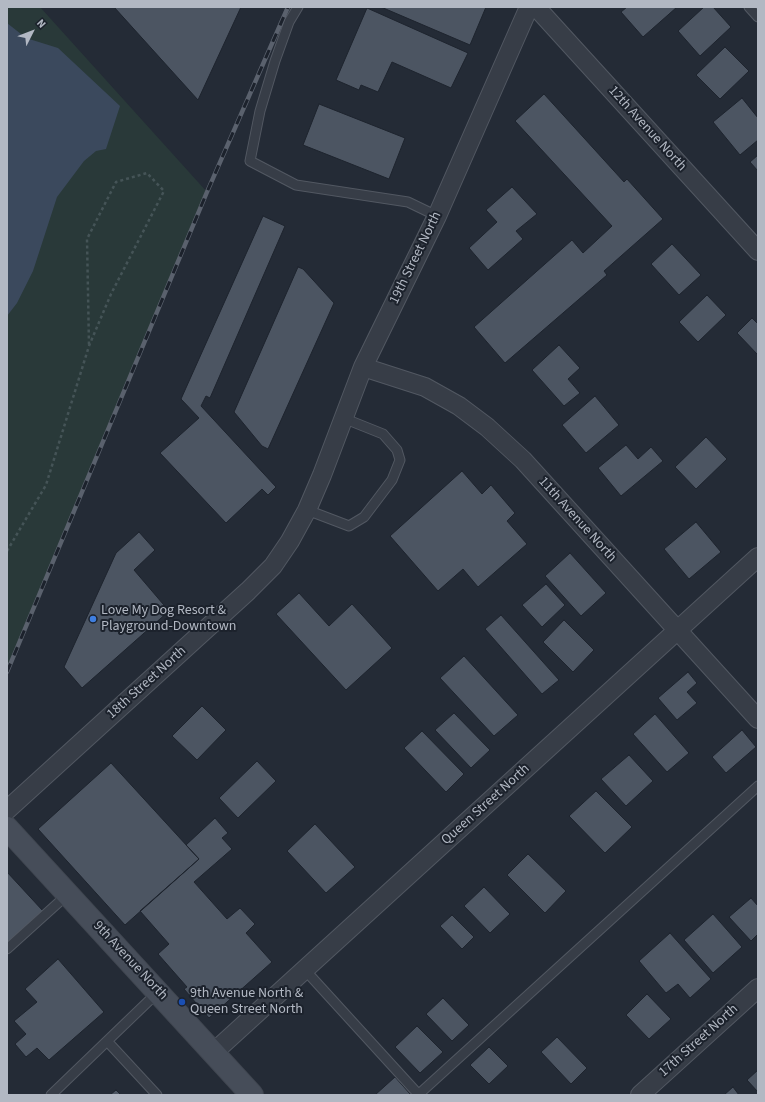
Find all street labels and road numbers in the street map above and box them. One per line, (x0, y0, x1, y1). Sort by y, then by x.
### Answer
street label: 12th Avenue North (604, 83, 690, 175)
street label: 19th Street North (386, 209, 446, 307)
street label: 11th Avenue North (534, 474, 620, 566)
street label: 18th Street North (104, 643, 190, 723)
street label: Queen Street North (438, 761, 534, 849)
street label: 9th Avenue North (89, 918, 171, 1004)
street label: 17th Street North (656, 1001, 742, 1081)

